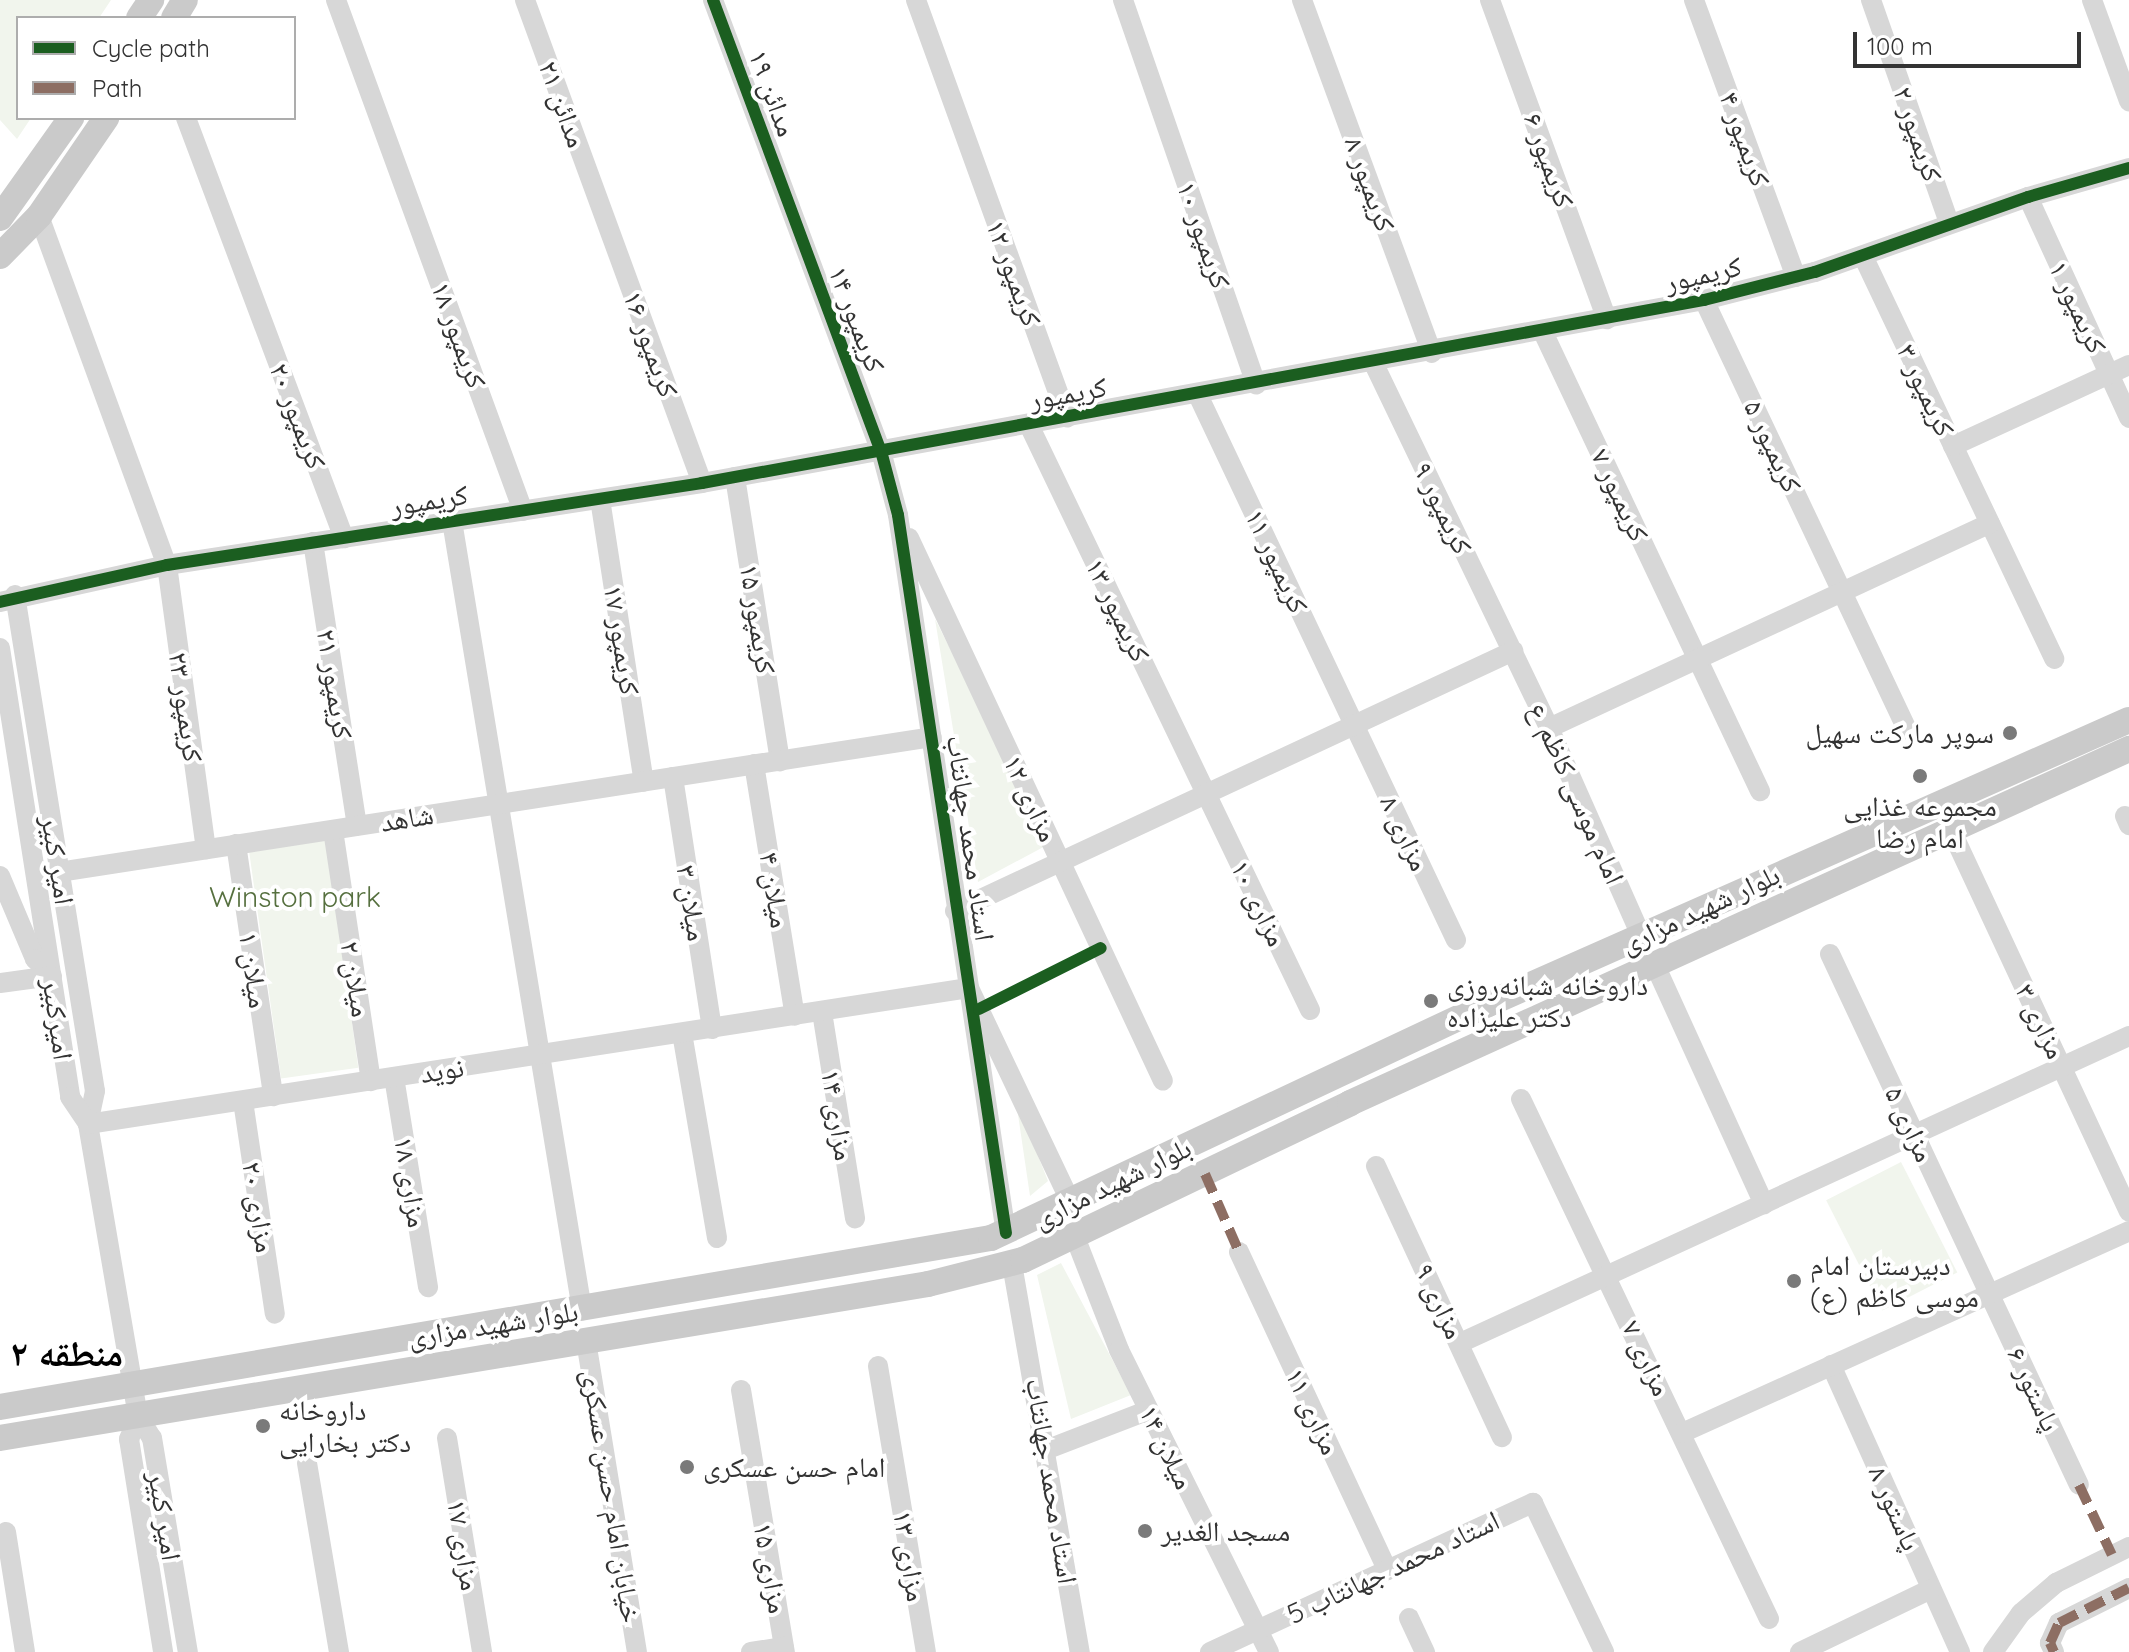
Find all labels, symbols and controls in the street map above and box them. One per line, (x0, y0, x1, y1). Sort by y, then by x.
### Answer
legend (16, 16, 296, 120)
scale bar (1857, 16, 2085, 66)
text: 100 m (1867, 31, 1933, 61)
text: Cycle path (92, 33, 210, 63)
street label: مدائن ۱۹ (742, 45, 804, 141)
street label: مدائن ۲۱ (532, 56, 594, 152)
text: Path (92, 73, 143, 103)
street label: کریمپور ۲ (1886, 82, 1950, 186)
street label: کریمپور ۴ (1712, 87, 1778, 191)
street label: کریمپور ۶ (1516, 108, 1582, 212)
street label: کریمپور ۸ (1337, 132, 1403, 236)
street label: کریمپور ۱۰ (1170, 177, 1238, 293)
street label: کریمپور ۱۲ (979, 215, 1049, 331)
street label: کریمپور (1661, 249, 1745, 299)
street label: کریمپور ۱ (2042, 255, 2114, 359)
street label: کریمپور ۱۴ (821, 261, 893, 377)
street label: کریمپور ۱۸ (424, 277, 494, 393)
street label: کریمپور ۱۶ (616, 286, 686, 402)
street label: کریمپور ۳ (1890, 338, 1962, 442)
street label: کریمپور ۲۰ (262, 358, 334, 474)
street label: کریمپور (1027, 370, 1109, 416)
street label: کریمپور ۵ (1737, 394, 1809, 498)
street label: کریمپور ۷ (1584, 443, 1656, 547)
street label: کریمپور ۹ (1406, 456, 1480, 560)
street label: کریمپور (388, 477, 470, 523)
street label: کریمپور ۱۱ (1238, 504, 1316, 618)
street label: کریمپور ۱۳ (1079, 553, 1157, 667)
street label: کریمپور ۱۵ (733, 562, 783, 676)
street label: کریمپور ۱۷ (597, 583, 647, 697)
street label: کریمپور ۲۱ (310, 627, 360, 741)
street label: کریمپور ۲۳ (162, 650, 210, 764)
street label: امام موسی کاظم ع (1522, 697, 1632, 889)
place label: سوپر مارکت سهیل (1805, 716, 1994, 750)
marker: سوپر مارکت سهیل (2001, 724, 2019, 742)
street label: استاد محمد جهانتاب (940, 733, 1002, 943)
street label: مزاری ۱۲ (996, 749, 1066, 847)
marker: مجموعه غذایی امام رضا (1911, 767, 1929, 785)
place label: مجموعه غذایی امام رضا (1843, 789, 1997, 855)
street label: مزاری ۸ (1373, 790, 1437, 876)
street label: شاهد (378, 797, 436, 839)
street label: امیر کبیر (34, 813, 82, 907)
street label: میلان ۴ (752, 850, 798, 930)
street label: مزاری ۱۰ (1224, 854, 1294, 952)
street label: بلوار شهید مزاری (1615, 857, 1785, 961)
street label: میلان ۳ (669, 863, 715, 943)
park label: Winston park (209, 880, 381, 914)
street label: میلان ۱ (232, 930, 276, 1010)
street label: میلان ۲ (333, 939, 379, 1019)
place label: داروخانه شبانه‌روزی دکتر علیزاده (1447, 968, 1648, 1034)
street label: امیرکبیر (36, 976, 80, 1062)
street label: مزاری ۳ (2009, 978, 2073, 1064)
marker: داروخانه شبانه‌روزی دکتر علیزاده (1422, 992, 1440, 1010)
street label: نوید (418, 1050, 466, 1090)
street label: مزاری ۱۴ (814, 1067, 862, 1163)
street label: مزاری ۵ (1878, 1081, 1942, 1167)
street label: بلوار شهید مزاری (1027, 1130, 1197, 1236)
street label: مزاری ۱۸ (387, 1134, 435, 1230)
street label: مزاری ۲۰ (235, 1159, 283, 1255)
place label: دبیرستان امام موسی کاظم (ع) (1810, 1248, 1979, 1314)
street label: مزاری ۹ (1408, 1258, 1472, 1344)
marker: دبیرستان امام موسی کاظم (ع) (1785, 1272, 1803, 1290)
street label: بلوار شهید مزاری (406, 1294, 580, 1354)
street label: مزاری ۷ (1615, 1315, 1679, 1401)
district label: منطقه ۲ (11, 1331, 123, 1375)
street label: پاستور ۶ (2000, 1341, 2068, 1437)
street label: مزاری ۱۱ (1278, 1362, 1348, 1460)
street label: خیابان امام حسن عسکری (575, 1367, 649, 1625)
street label: استاد محمد جهانتاب (1019, 1376, 1085, 1586)
place label: داروخانه دکتر بخارایی (279, 1393, 411, 1459)
street label: میلان ۱۴ (1132, 1400, 1202, 1494)
marker: داروخانه دکتر بخارایی (254, 1417, 272, 1435)
place label: امام حسن عسکری (703, 1450, 885, 1484)
marker: امام حسن عسکری (678, 1458, 696, 1476)
street label: پاستور ۸ (1861, 1460, 1929, 1556)
street label: امیر کبیر (141, 1469, 189, 1563)
street label: مزاری ۱۷ (440, 1497, 488, 1593)
street label: استاد محمد جهانتاب 5 (1282, 1503, 1504, 1631)
street label: مزاری ۱۳ (886, 1508, 934, 1604)
place label: مسجد الغدیر (1161, 1514, 1290, 1548)
street label: مزاری ۱۵ (746, 1520, 796, 1616)
marker: مسجد الغدیر (1136, 1522, 1154, 1540)

